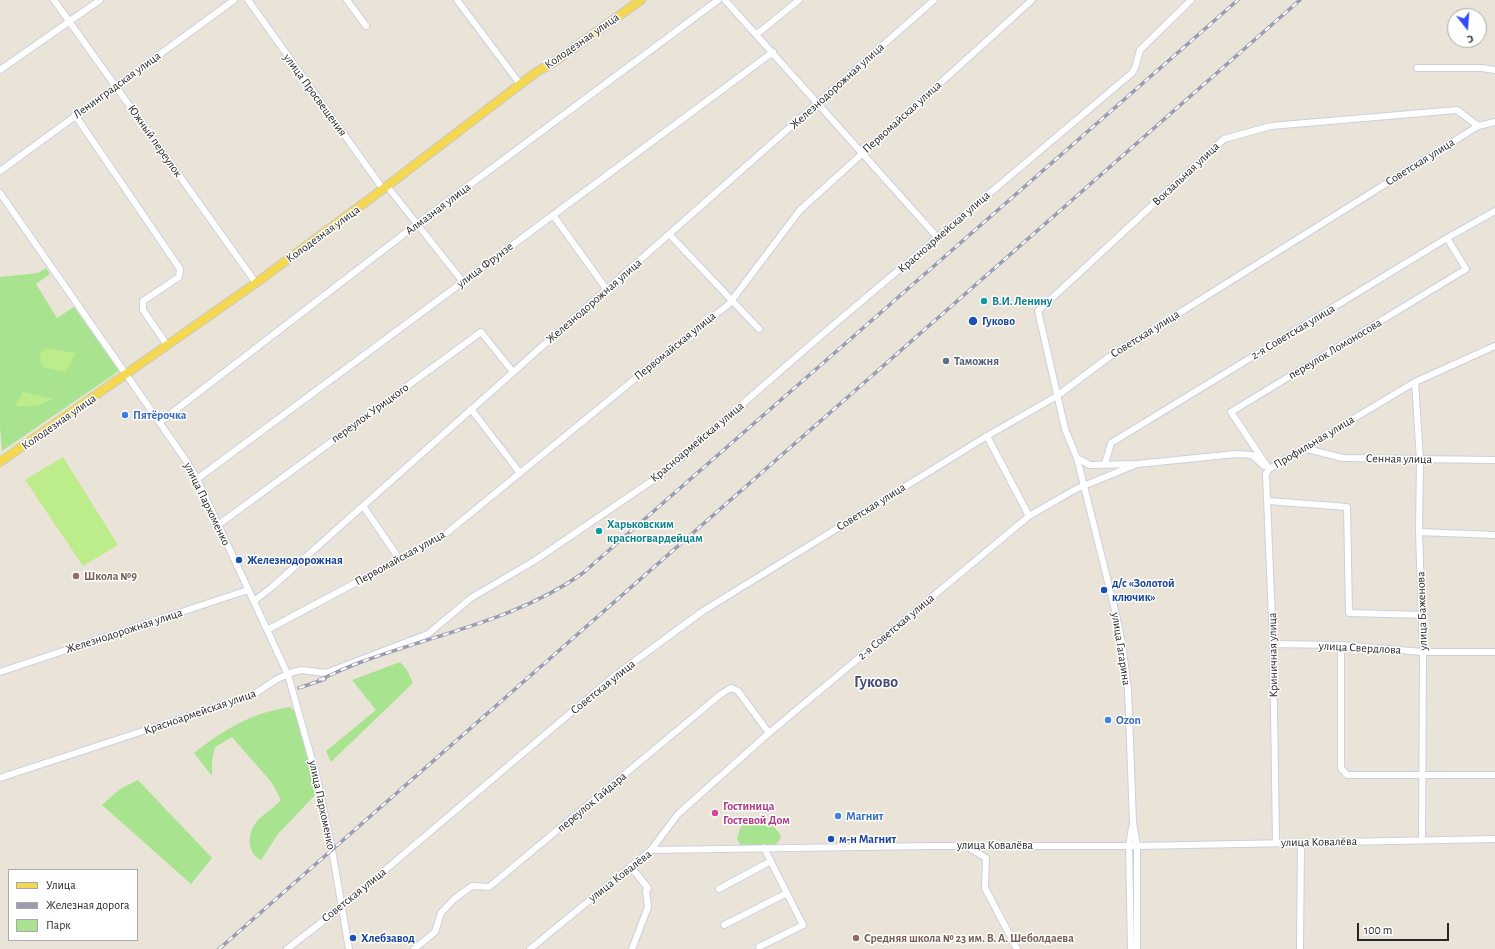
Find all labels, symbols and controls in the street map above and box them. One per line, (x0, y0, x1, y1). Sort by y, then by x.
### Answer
north arrow (1447, 8, 1487, 48)
street label: Колодезная улица (542, 10, 622, 72)
text: С (1466, 33, 1475, 45)
street label: Железнодорожная улица (787, 40, 887, 132)
street label: Ленинградская улица (70, 48, 164, 122)
street label: улица Просвещения (280, 51, 350, 139)
street label: Первомайская улица (860, 78, 944, 156)
street label: Южный переулок (125, 102, 185, 180)
street label: Советская улица (1383, 135, 1457, 189)
street label: Вокзальная улица (1149, 139, 1223, 209)
street label: Алмазная улица (403, 180, 473, 238)
street label: Красноармейская улица (895, 188, 993, 276)
street label: Колодезная улица (283, 202, 363, 266)
street label: улица Фрунзе (454, 239, 516, 291)
street label: Железнодорожная улица (543, 255, 645, 347)
place label: В.И. Ленину (992, 294, 1052, 308)
marker: В.И. Ленину (979, 296, 989, 306)
street label: 2-я Советская улица (1248, 301, 1338, 363)
street label: Советская улица (1108, 307, 1182, 361)
street label: Первомайская улица (631, 309, 719, 383)
place label: Гуково (982, 314, 1015, 328)
marker: Гуково (967, 315, 979, 327)
street label: переулок Ломоносова (1286, 315, 1384, 383)
place label: Таможня (954, 354, 999, 368)
marker: Таможня (941, 356, 951, 366)
street label: переулок Урицкого (328, 380, 412, 446)
street label: Колодезная улица (19, 391, 99, 453)
street label: Красноармейская улица (647, 399, 747, 485)
place label: Пятёрочка (133, 408, 186, 422)
marker: Пятёрочка (120, 410, 130, 420)
street label: Профильная улица (1271, 412, 1357, 472)
street label: Сенная улица (1366, 451, 1432, 467)
street label: улица Пархоменко (181, 460, 233, 548)
street label: Советская улица (834, 480, 908, 534)
place label: Харьковским красногвардейцам (607, 517, 703, 545)
marker: Харьковским красногвардейцам (594, 526, 604, 536)
street label: Первомайская улица (352, 527, 448, 589)
place label: Железнодорожная (247, 553, 343, 567)
marker: Железнодорожная (234, 555, 244, 565)
place label: Школа №9 (84, 569, 137, 583)
marker: Школа №9 (71, 571, 81, 581)
street label: улица Баженова (1413, 571, 1431, 651)
place label: д/с «Золотой ключик» (1112, 576, 1175, 604)
marker: д/с «Золотой ключик» (1099, 585, 1109, 595)
street label: 2-я Советская улица (855, 591, 937, 663)
street label: Железнодорожная улица (64, 605, 184, 657)
street label: улица Гагарина (1108, 611, 1134, 687)
street label: Криничная улица (1265, 612, 1281, 698)
street label: улица Свердлова (1318, 639, 1402, 657)
street label: Советская улица (568, 657, 638, 717)
district label: Гуково (854, 672, 898, 692)
street label: Красноармейская улица (142, 686, 258, 738)
place label: Ozon (1116, 713, 1141, 727)
marker: Ozon (1103, 715, 1113, 725)
street label: улица Пархоменко (306, 759, 338, 851)
street label: переулок Гайдара (554, 769, 630, 835)
place label: Гостиница Гостевой Дом (723, 799, 790, 827)
marker: Гостиница Гостевой Дом (710, 808, 720, 818)
place label: Магнит (846, 809, 883, 823)
marker: Магнит (833, 811, 843, 821)
place label: м-н Магнит (839, 832, 896, 846)
marker: м-н Магнит (826, 834, 836, 844)
street label: улица Ковалёва (1281, 834, 1357, 850)
street label: улица Ковалёва (957, 838, 1033, 852)
street label: улица Ковалёва (586, 847, 654, 905)
street label: Советская улица (319, 865, 389, 925)
legend (8, 869, 138, 941)
text: Улица (46, 879, 76, 891)
text: Железная дорога (46, 899, 130, 911)
scale bar (1359, 915, 1451, 941)
text: Парк (46, 919, 71, 931)
text: 100 m (1364, 924, 1392, 936)
place label: Хлебзавод (361, 931, 415, 945)
place label: Средняя школа № 23 им. В. А. Шеболдаева (864, 931, 1074, 945)
marker: Хлебзавод (348, 933, 358, 943)
marker: Средняя школа № 23 им. В. А. Шеболдаева (851, 933, 861, 943)

